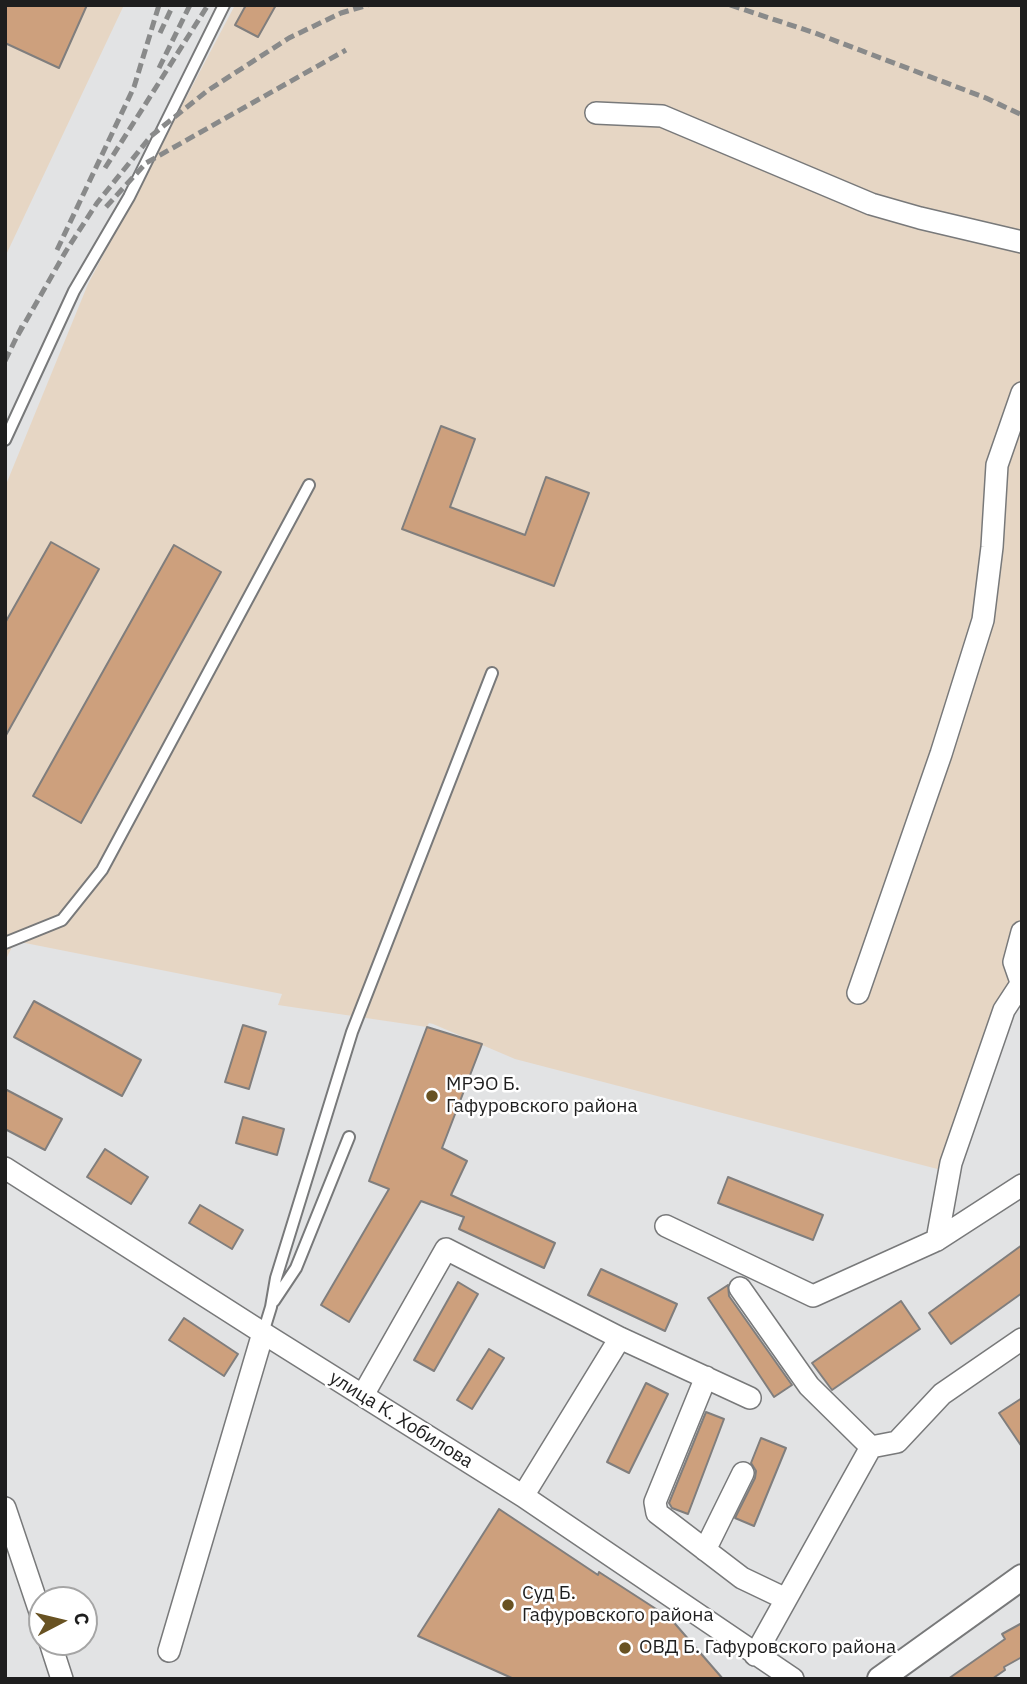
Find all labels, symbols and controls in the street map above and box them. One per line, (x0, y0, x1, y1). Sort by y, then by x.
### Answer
place label: МРЭО Б. Гафуровского района (446, 1074, 638, 1118)
marker: МРЭО Б. Гафуровского района (424, 1088, 440, 1104)
street label: улица К. Хобилова (325, 1367, 477, 1473)
place label: Суд Б. Гафуровского района (522, 1583, 714, 1627)
north arrow (28, 1586, 98, 1656)
marker: Суд Б. Гафуровского района (500, 1597, 516, 1613)
text: С (69, 1611, 95, 1626)
place label: ОВД Б. Гафуровского района (639, 1637, 896, 1659)
marker: ОВД Б. Гафуровского района (617, 1640, 633, 1656)

